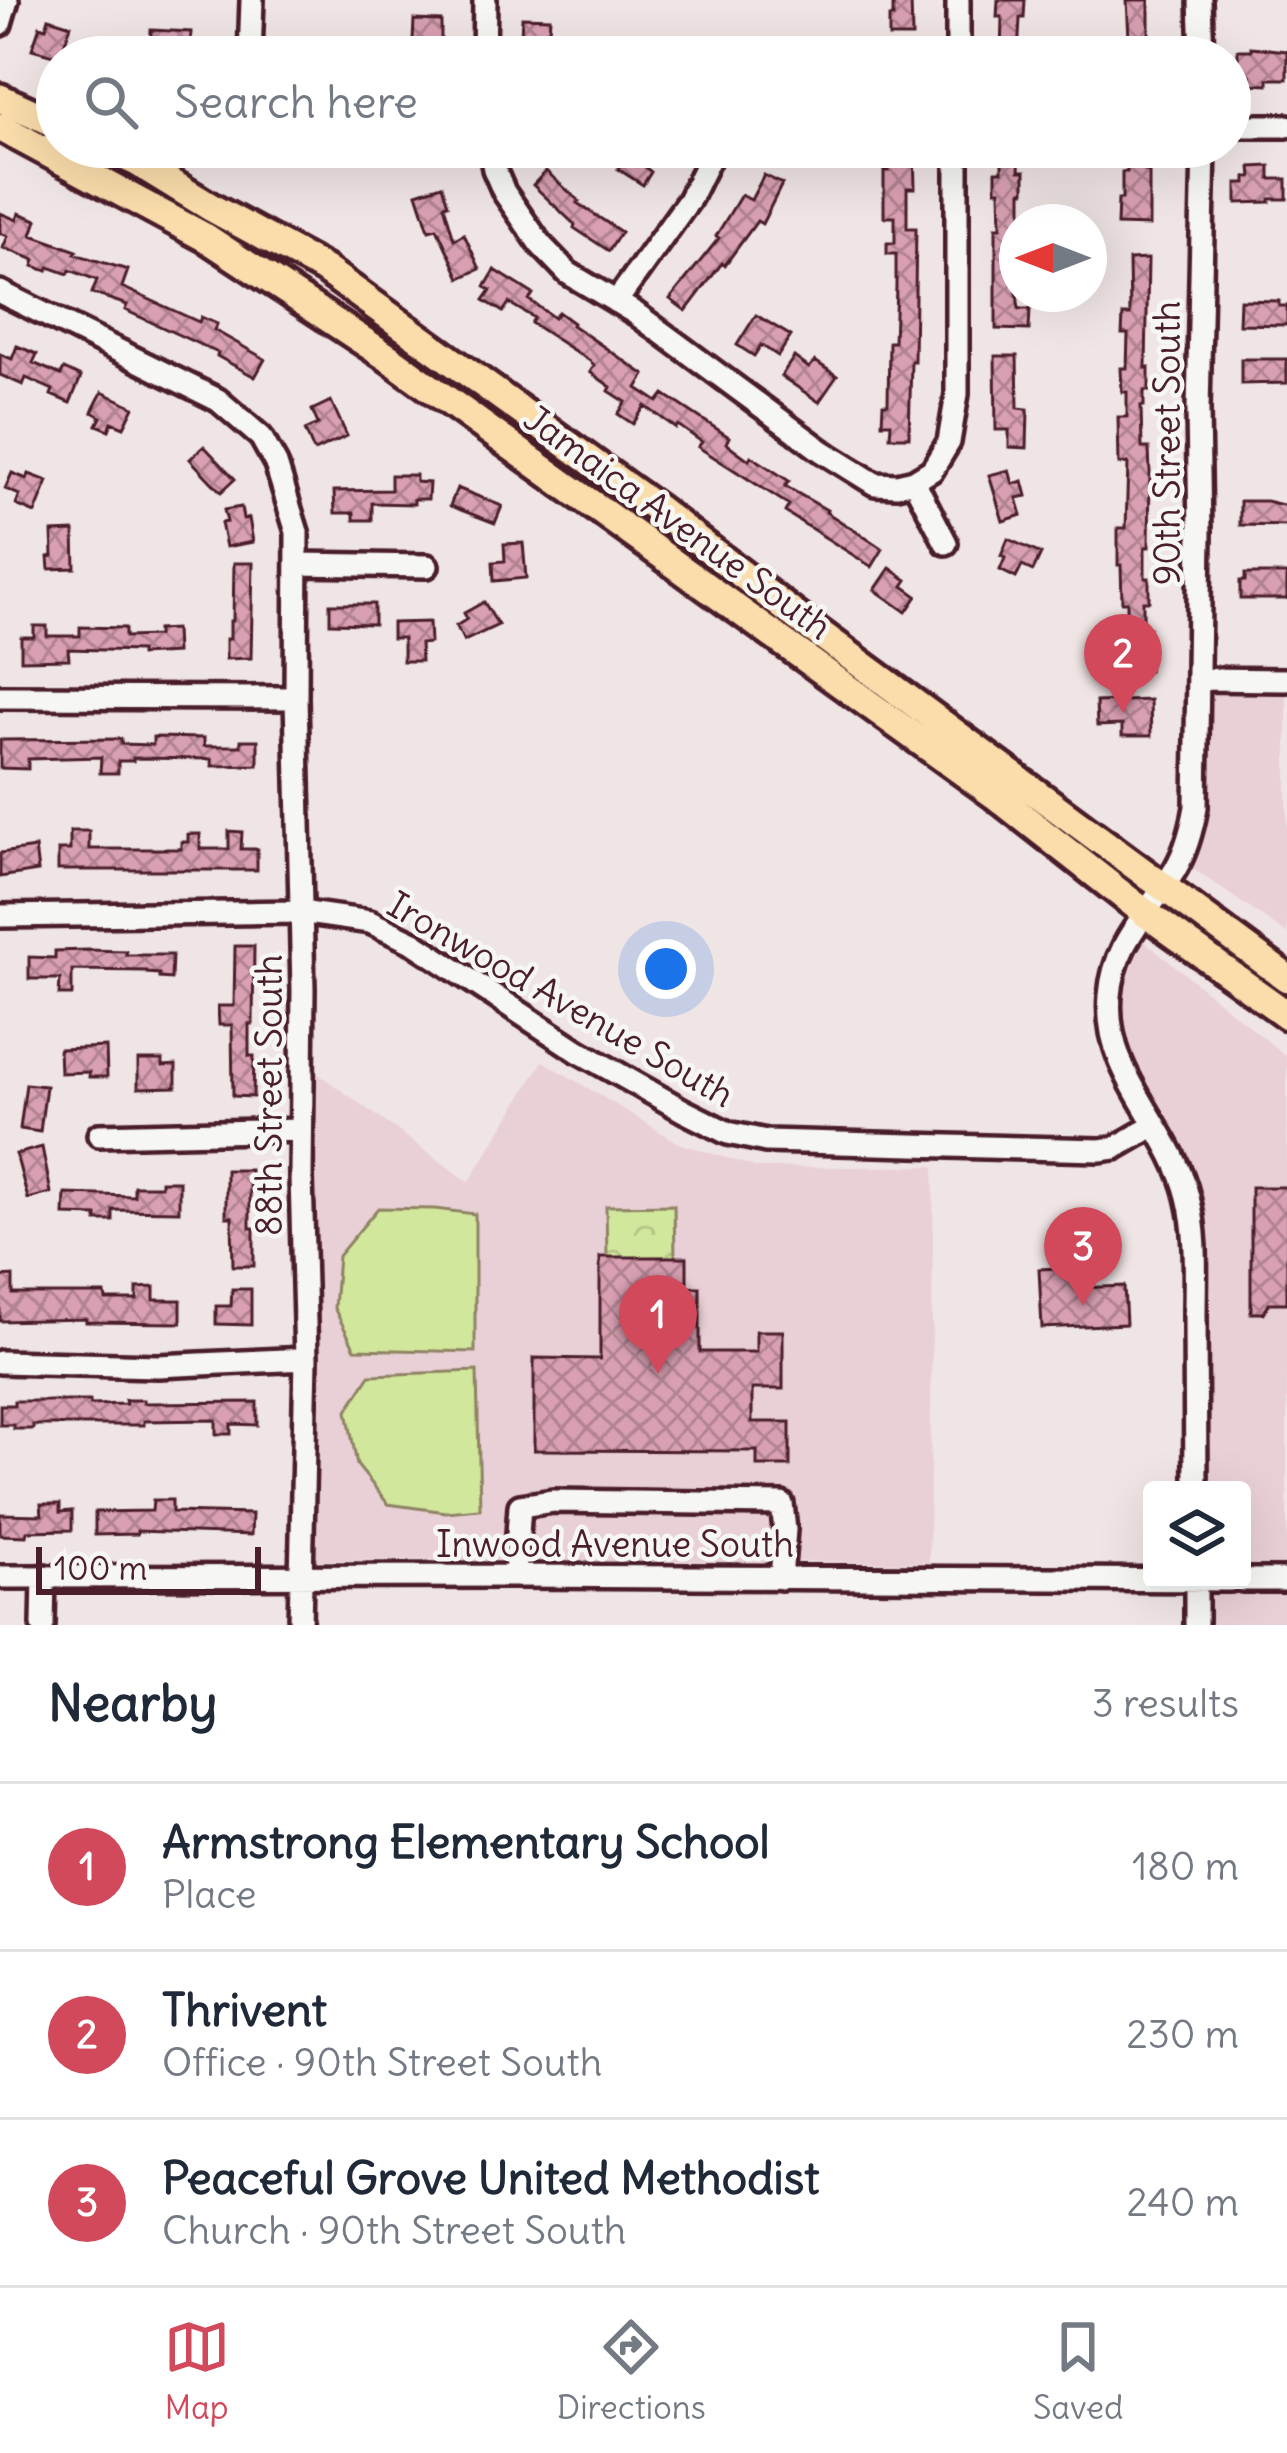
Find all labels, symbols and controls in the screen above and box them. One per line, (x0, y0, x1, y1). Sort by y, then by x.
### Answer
search box (36, 36, 1251, 168)
icon: search (78, 69, 144, 135)
text: Search here (174, 74, 418, 130)
north arrow (999, 204, 1107, 312)
street label: 90th Street South (1145, 301, 1190, 585)
street label: Jamaica Avenue South (515, 396, 840, 649)
pin: 2 (1084, 614, 1162, 713)
street label: Ironwood Avenue South (380, 882, 742, 1117)
your location (636, 939, 696, 999)
street label: 88th Street South (247, 954, 292, 1236)
pin: 3 (1044, 1207, 1122, 1306)
pin: 1 (619, 1275, 697, 1374)
map controls (1143, 1481, 1251, 1589)
button: layers (1143, 1481, 1251, 1589)
street label: Inwood Avenue South (436, 1522, 794, 1567)
scale bar (36, 1541, 261, 1594)
text: 100 m (54, 1547, 147, 1589)
text: Nearby (48, 1671, 217, 1735)
text: 3 results (1092, 1679, 1239, 1728)
text: Armstrong Elementary School (162, 1814, 770, 1870)
text: 1 (79, 1842, 95, 1891)
text: 180 m (1132, 1842, 1239, 1891)
text: Place (162, 1870, 256, 1919)
text: Thrivent (162, 1982, 327, 2038)
text: 2 (76, 2010, 98, 2059)
text: 230 m (1126, 2010, 1239, 2059)
text: Office · 90th Street South (162, 2038, 602, 2087)
text: Peaceful Grove United Methodist (162, 2150, 819, 2206)
text: 3 (76, 2178, 98, 2227)
text: 240 m (1127, 2178, 1239, 2227)
text: Church · 90th Street South (162, 2206, 626, 2255)
tab: Map (164, 2314, 230, 2428)
tab: Directions (557, 2314, 706, 2428)
tab: Saved (1033, 2314, 1123, 2428)

